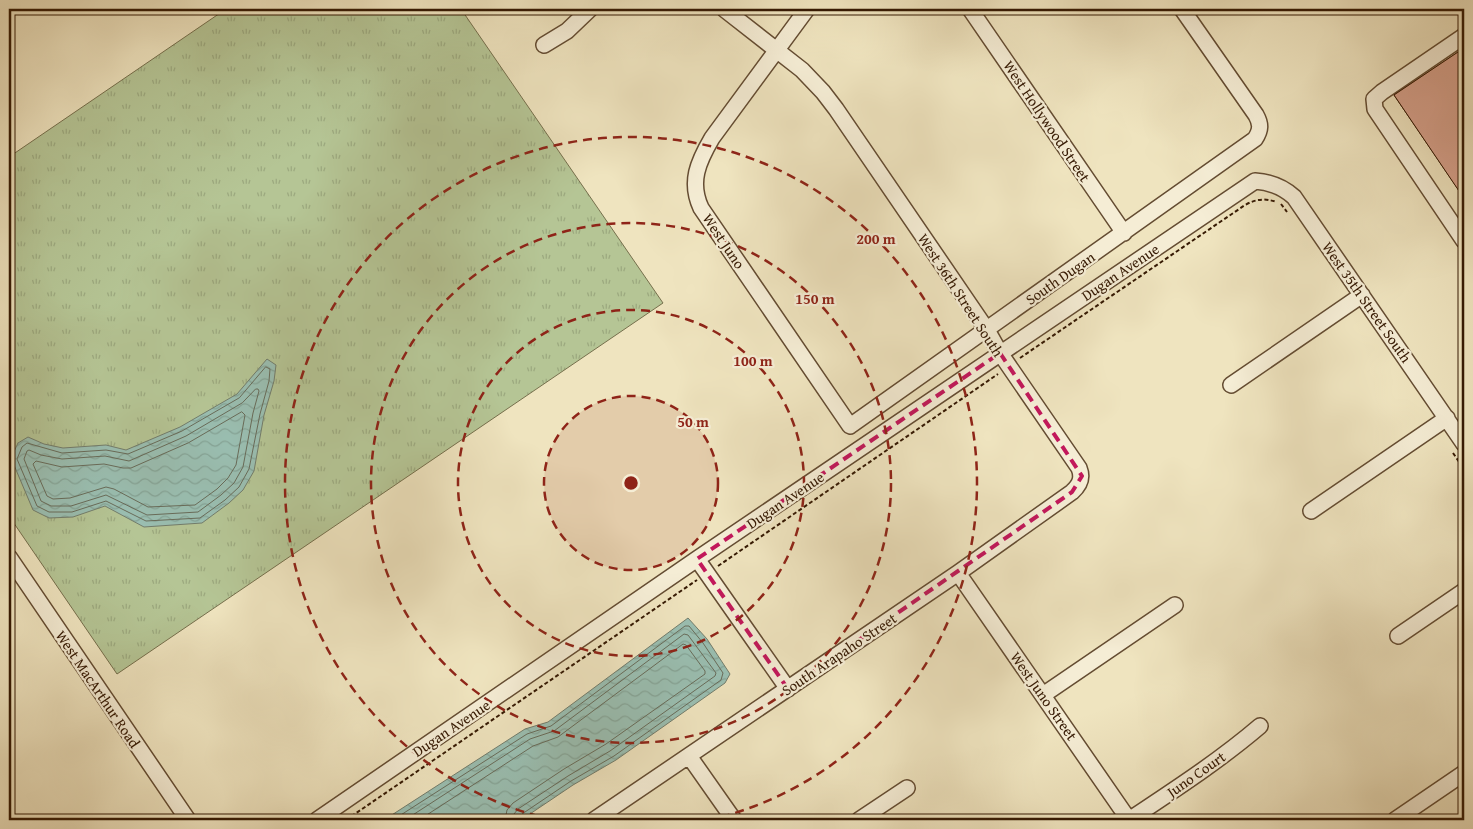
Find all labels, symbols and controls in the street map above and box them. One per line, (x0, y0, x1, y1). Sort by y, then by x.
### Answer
street label: West Hollywood Street (999, 56, 1096, 186)
street label: West Juno (698, 209, 750, 273)
text: 200 m (856, 228, 896, 249)
street label: West 36th Street South (913, 229, 1009, 361)
street label: West 35th Street South (1317, 237, 1417, 367)
street label: Dugan Avenue (1077, 238, 1163, 306)
street label: South Dugan (1021, 246, 1099, 310)
text: 150 m (795, 288, 835, 309)
text: 100 m (733, 350, 773, 371)
text: 50 m (677, 411, 709, 432)
street label: Dugan Avenue (742, 466, 828, 534)
centre of rings (622, 474, 640, 492)
street label: South Arapaho Street (777, 607, 901, 700)
street label: West MacArthur Road (51, 626, 145, 752)
street label: West Juno Street (1006, 647, 1083, 745)
street label: Dugan Avenue (408, 694, 494, 762)
street label: Juno Court (1161, 746, 1230, 803)

